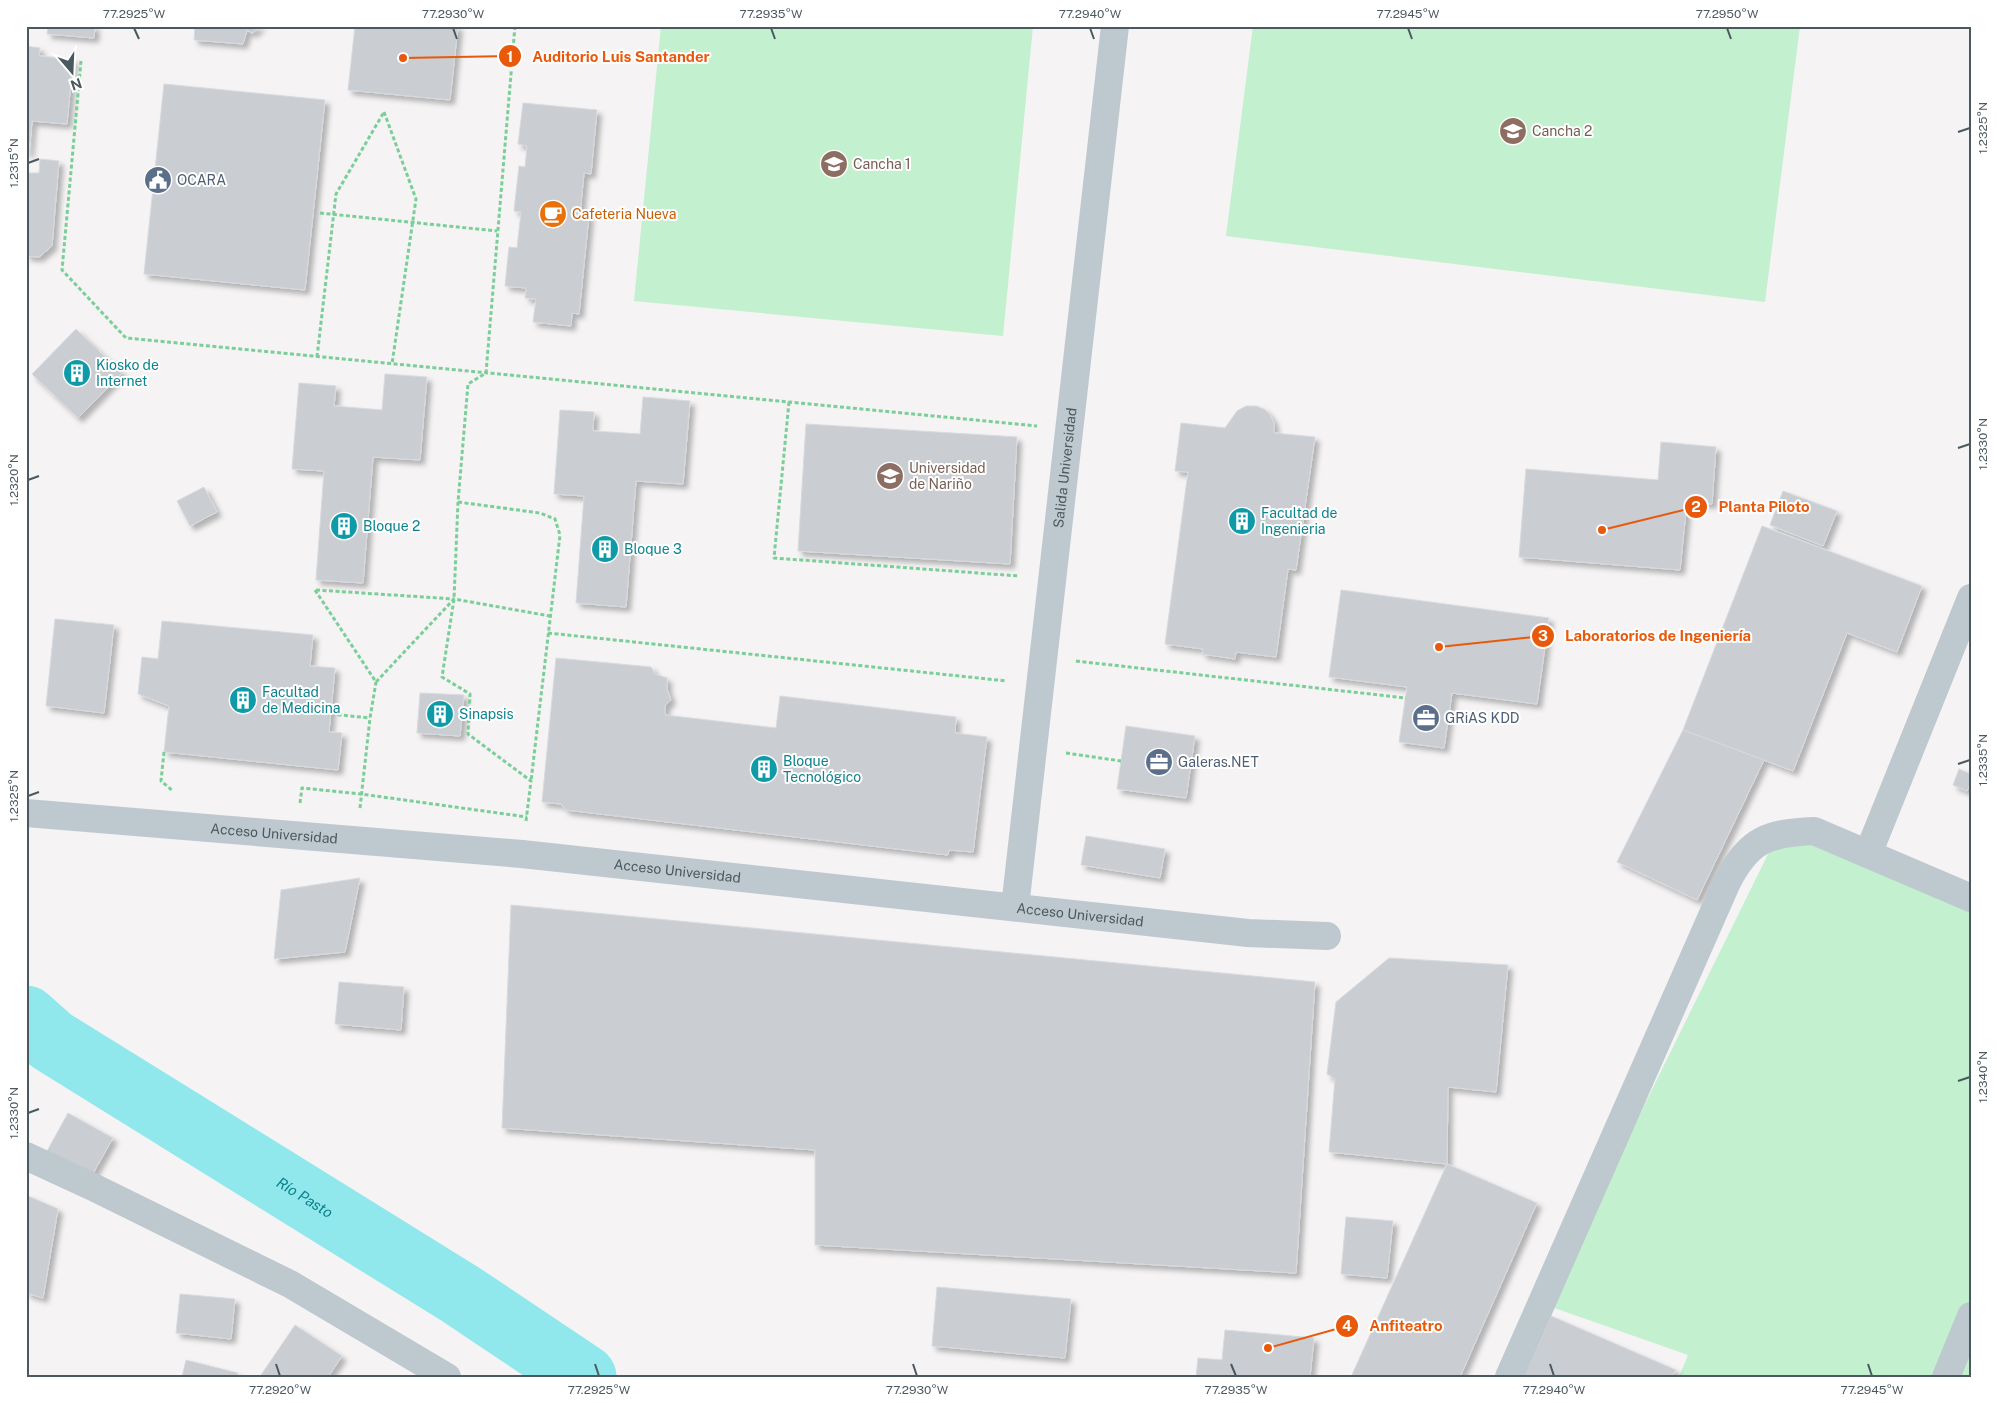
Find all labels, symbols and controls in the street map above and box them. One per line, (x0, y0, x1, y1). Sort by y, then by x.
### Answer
text: 77.2925°W (103, 7, 166, 21)
text: 77.2930°W (422, 7, 485, 21)
text: 77.2935°W (740, 7, 803, 21)
text: 77.2940°W (1059, 7, 1122, 21)
text: 77.2945°W (1377, 7, 1440, 21)
text: 77.2950°W (1696, 7, 1759, 21)
callout: Auditorio Luis Santander (497, 41, 720, 71)
north arrow (48, 48, 98, 98)
text: 1 (507, 48, 513, 65)
text: Auditorio Luis Santander (532, 48, 710, 65)
text: N (68, 75, 84, 94)
text: 1.2325°N (1976, 102, 1990, 154)
school or university icon: Cancha 2 (1498, 116, 1528, 146)
place label: Cancha 2 (1532, 123, 1592, 139)
text: 1.2315°N (7, 138, 21, 188)
school or university icon: Cancha 1 (819, 149, 849, 179)
place label: Cancha 1 (853, 156, 911, 172)
public building icon: OCARA (143, 165, 173, 195)
place label: OCARA (177, 172, 226, 188)
cafe icon: Cafeteria Nueva (538, 199, 568, 229)
place label: Cafeteria Nueva (572, 206, 677, 222)
place label: Kiosko de Internet (96, 357, 159, 389)
building icon: Kiosko de Internet (62, 358, 92, 388)
street label: Salida Universidad (1050, 407, 1080, 529)
text: 1.2330°N (1976, 418, 1990, 470)
text: 1.2320°N (7, 454, 21, 506)
place label: Universidad de Nariño (909, 460, 986, 492)
school or university icon: Universidad de Nariño (875, 461, 905, 491)
callout: Planta Piloto (1683, 492, 1820, 522)
text: 2 (1691, 498, 1701, 515)
text: Planta Piloto (1718, 498, 1810, 515)
place label: Facultad de Ingenieria (1261, 505, 1337, 537)
building icon: Facultad de Ingenieria (1227, 506, 1257, 536)
building icon: Bloque 2 (329, 511, 359, 541)
place label: Bloque 2 (363, 518, 420, 534)
building icon: Bloque 3 (590, 534, 620, 564)
place label: Bloque 3 (624, 541, 682, 557)
callout: Laboratorios de Ingeniería (1530, 621, 1762, 651)
text: 3 (1538, 627, 1548, 644)
text: Laboratorios de Ingeniería (1565, 627, 1751, 644)
place label: Facultad de Medicina (262, 684, 341, 716)
building icon: Facultad de Medicina (228, 685, 258, 715)
building icon: Sinapsis (425, 699, 455, 729)
office icon: GRiAS KDD (1411, 703, 1441, 733)
place label: Sinapsis (459, 706, 514, 722)
place label: GRiAS KDD (1445, 710, 1520, 726)
text: 1.2335°N (1976, 734, 1990, 786)
office icon: Galeras.NET (1144, 747, 1174, 777)
place label: Bloque Tecnológico (783, 753, 861, 785)
building icon: Bloque Tecnológico (749, 754, 779, 784)
place label: Galeras.NET (1178, 754, 1259, 770)
text: 1.2325°N (7, 770, 21, 822)
street label: Acceso Universidad (210, 820, 339, 847)
street label: Acceso Universidad (613, 856, 742, 886)
street label: Acceso Universidad (1016, 900, 1144, 930)
text: 1.2340°N (1976, 1051, 1990, 1103)
text: 1.2330°N (7, 1087, 21, 1139)
water label: Río Pasto (274, 1173, 336, 1221)
callout: Anfiteatro (1334, 1311, 1452, 1341)
text: 4 (1342, 1317, 1352, 1334)
text: Anfiteatro (1369, 1317, 1443, 1334)
text: 77.2920°W (249, 1383, 312, 1397)
text: 77.2925°W (568, 1383, 631, 1397)
text: 77.2930°W (886, 1383, 949, 1397)
text: 77.2935°W (1205, 1383, 1268, 1397)
text: 77.2940°W (1523, 1383, 1586, 1397)
text: 77.2945°W (1841, 1383, 1904, 1397)

